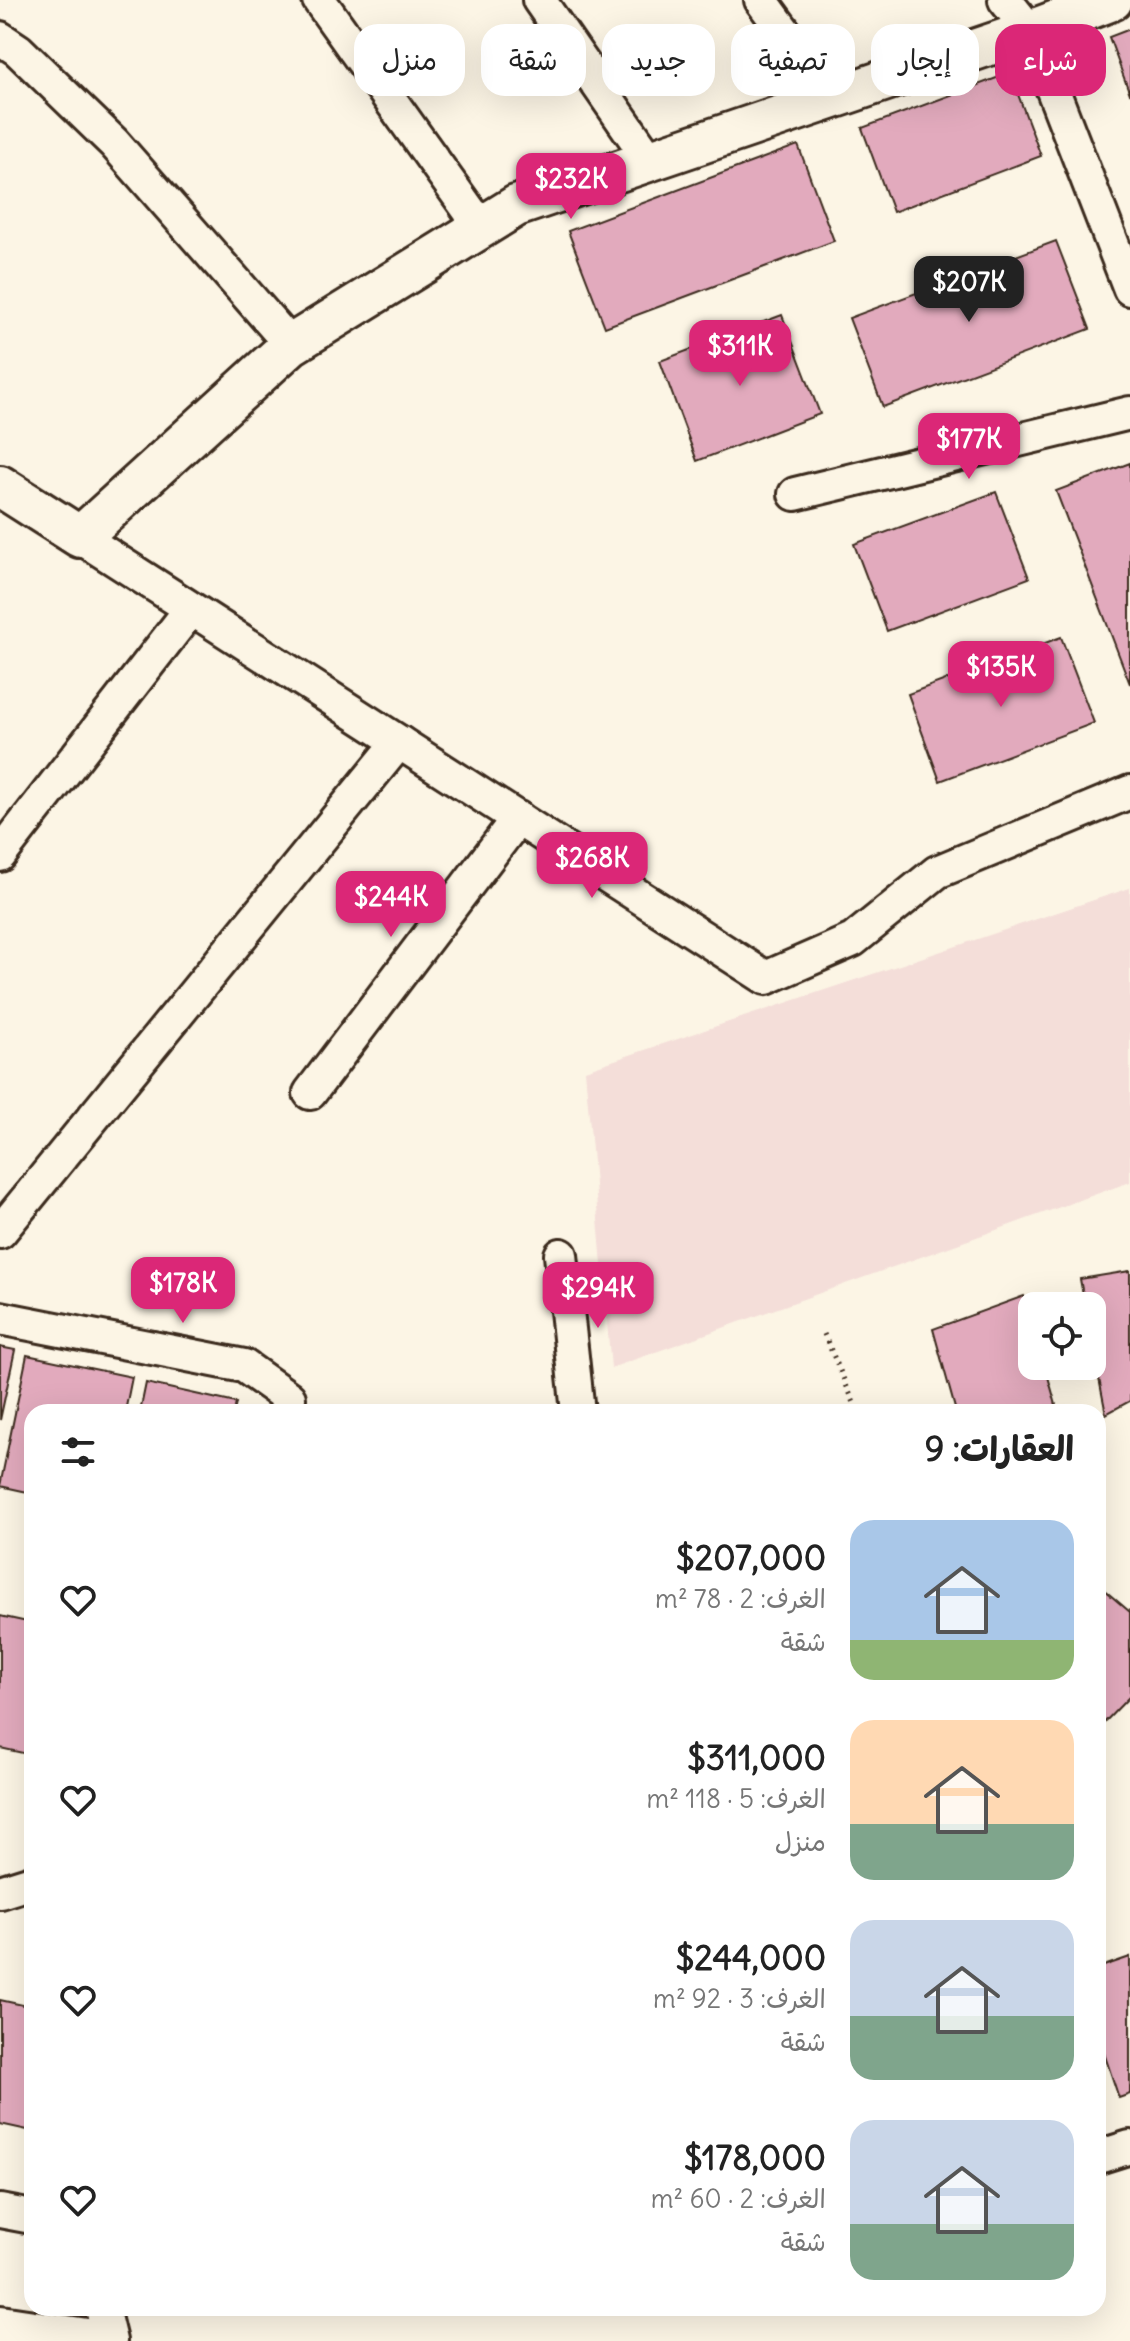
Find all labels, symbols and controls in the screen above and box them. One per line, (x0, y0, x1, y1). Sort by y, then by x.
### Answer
chip: منزل (354, 24, 465, 96)
chip: شقة (481, 24, 586, 96)
chip: جديد (602, 24, 715, 96)
chip: تصفية (731, 24, 855, 96)
chip: إيجار (871, 24, 979, 96)
chip: شراء (995, 24, 1106, 96)
pin: $232K (515, 153, 627, 221)
text: $232K (534, 162, 608, 195)
pin: $207K (913, 256, 1025, 324)
text: $207K (932, 265, 1006, 298)
pin: $311K (684, 320, 796, 388)
text: $311K (707, 329, 773, 362)
pin: $177K (913, 413, 1025, 481)
text: $177K (936, 422, 1002, 455)
pin: $135K (945, 641, 1057, 709)
text: $135K (966, 650, 1036, 683)
pin: $268K (536, 832, 648, 900)
text: $268K (555, 841, 629, 874)
pin: $244K (335, 871, 447, 939)
text: $244K (354, 880, 428, 913)
pin: $178K (127, 1257, 239, 1325)
pin: $294K (542, 1262, 654, 1330)
text: $178K (149, 1266, 217, 1299)
text: $294K (561, 1271, 635, 1304)
map controls (1018, 1292, 1106, 1380)
button: locate (1018, 1292, 1106, 1380)
text: العقارات: 9 (925, 1427, 1074, 1470)
icon: filters (56, 1430, 100, 1474)
text: $207,000 (676, 1536, 826, 1579)
icon: home (914, 1552, 1010, 1648)
icon: heart (56, 1578, 100, 1622)
text: الغرف: 2 · 78 m² (655, 1582, 826, 1615)
text: شقة (781, 1625, 826, 1658)
text: $311,000 (687, 1736, 826, 1779)
icon: home (914, 1752, 1010, 1848)
icon: heart (56, 1778, 100, 1822)
text: الغرف: 5 · 118 m² (647, 1782, 826, 1815)
text: منزل (775, 1825, 826, 1858)
text: $244,000 (676, 1936, 826, 1979)
icon: home (914, 1952, 1010, 2048)
icon: heart (56, 1978, 100, 2022)
text: الغرف: 3 · 92 m² (653, 1982, 826, 2015)
text: شقة (781, 2025, 826, 2058)
text: $178,000 (684, 2136, 826, 2179)
icon: home (914, 2152, 1010, 2248)
icon: heart (56, 2178, 100, 2222)
text: الغرف: 2 · 60 m² (651, 2182, 826, 2215)
text: شقة (781, 2225, 826, 2258)

